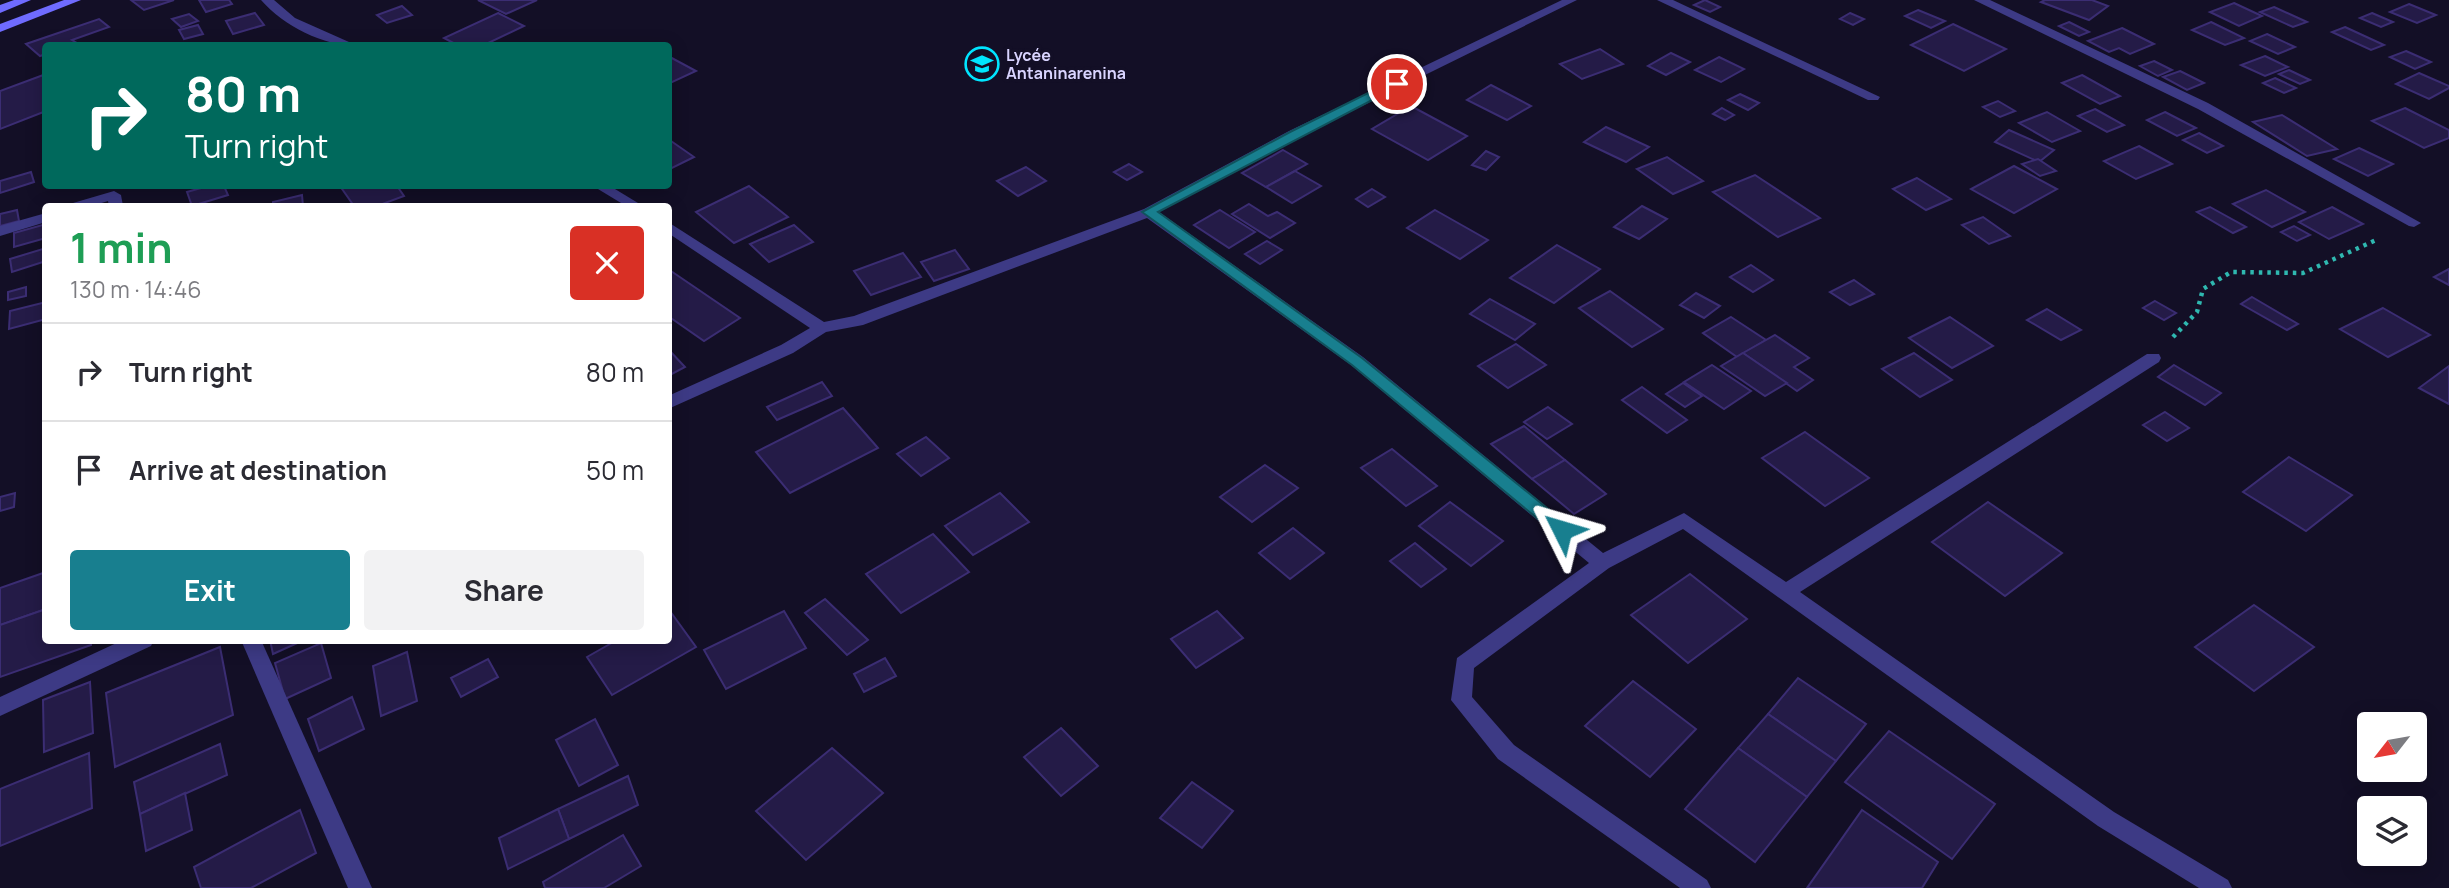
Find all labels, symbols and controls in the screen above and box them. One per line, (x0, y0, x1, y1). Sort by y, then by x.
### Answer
place label: Lycée Antaninarenina (1006, 44, 1126, 84)
school or university icon: Lycée Antaninarenina (963, 45, 1001, 83)
pin (1367, 54, 1427, 114)
text: 80 m (185, 60, 301, 127)
icon: arrive (1378, 65, 1416, 103)
icon: right (70, 70, 161, 161)
text: Turn right (185, 124, 328, 168)
text: 1 min (70, 218, 173, 276)
button: close (570, 226, 644, 300)
text: 130 m · 14:46 (70, 273, 201, 305)
icon: right (70, 353, 108, 391)
text: Turn right (129, 354, 253, 390)
text: 80 m (586, 354, 644, 390)
icon: arrive (70, 451, 108, 489)
text: Arrive at destination (129, 452, 387, 488)
text: 50 m (586, 452, 644, 488)
position arrow (1525, 493, 1599, 567)
button: Exit (70, 550, 350, 630)
button: Share (364, 550, 644, 630)
north arrow (2357, 712, 2427, 782)
map controls (2357, 712, 2427, 866)
button: layers (2357, 796, 2427, 866)

